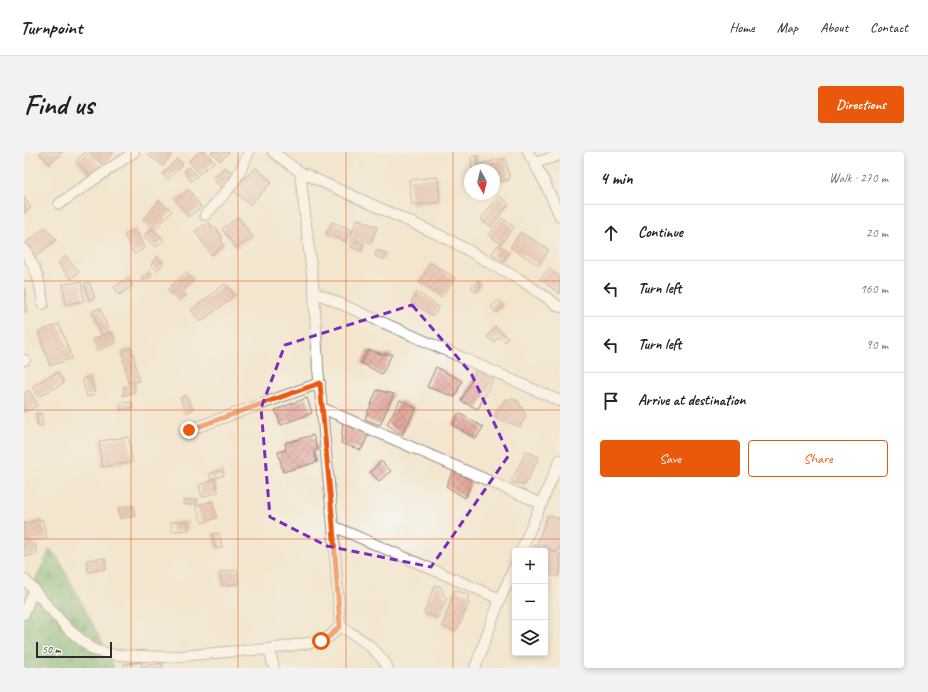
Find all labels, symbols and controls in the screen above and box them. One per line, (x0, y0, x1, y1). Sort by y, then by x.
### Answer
text: Turnpoint (20, 16, 82, 40)
text: Home (729, 19, 755, 36)
text: Map (777, 19, 798, 36)
text: About (820, 19, 848, 36)
text: Contact (870, 19, 908, 36)
button: Directions (818, 86, 904, 123)
text: Find us (24, 87, 94, 122)
north arrow (464, 164, 500, 200)
text: 4 min (600, 168, 633, 189)
text: Walk · 270 m (829, 170, 888, 186)
icon: ahead (600, 222, 622, 244)
text: Continue (638, 223, 683, 242)
text: 20 m (866, 225, 888, 241)
icon: left (600, 278, 622, 300)
text: Turn left (638, 279, 681, 298)
text: 160 m (860, 281, 888, 297)
icon: left (600, 334, 622, 356)
text: Turn left (638, 335, 681, 354)
text: 90 m (866, 337, 888, 353)
icon: arrive (600, 390, 622, 412)
text: Arrive at destination (638, 391, 745, 410)
route end (180, 421, 198, 439)
button: Save (600, 440, 740, 477)
button: Share (748, 440, 888, 477)
map controls (512, 548, 548, 656)
button: + (512, 548, 548, 584)
button: − (512, 584, 548, 620)
button: layers (512, 620, 548, 656)
route start (312, 632, 330, 650)
scale bar (36, 640, 112, 659)
text: 50 m (42, 642, 61, 656)

